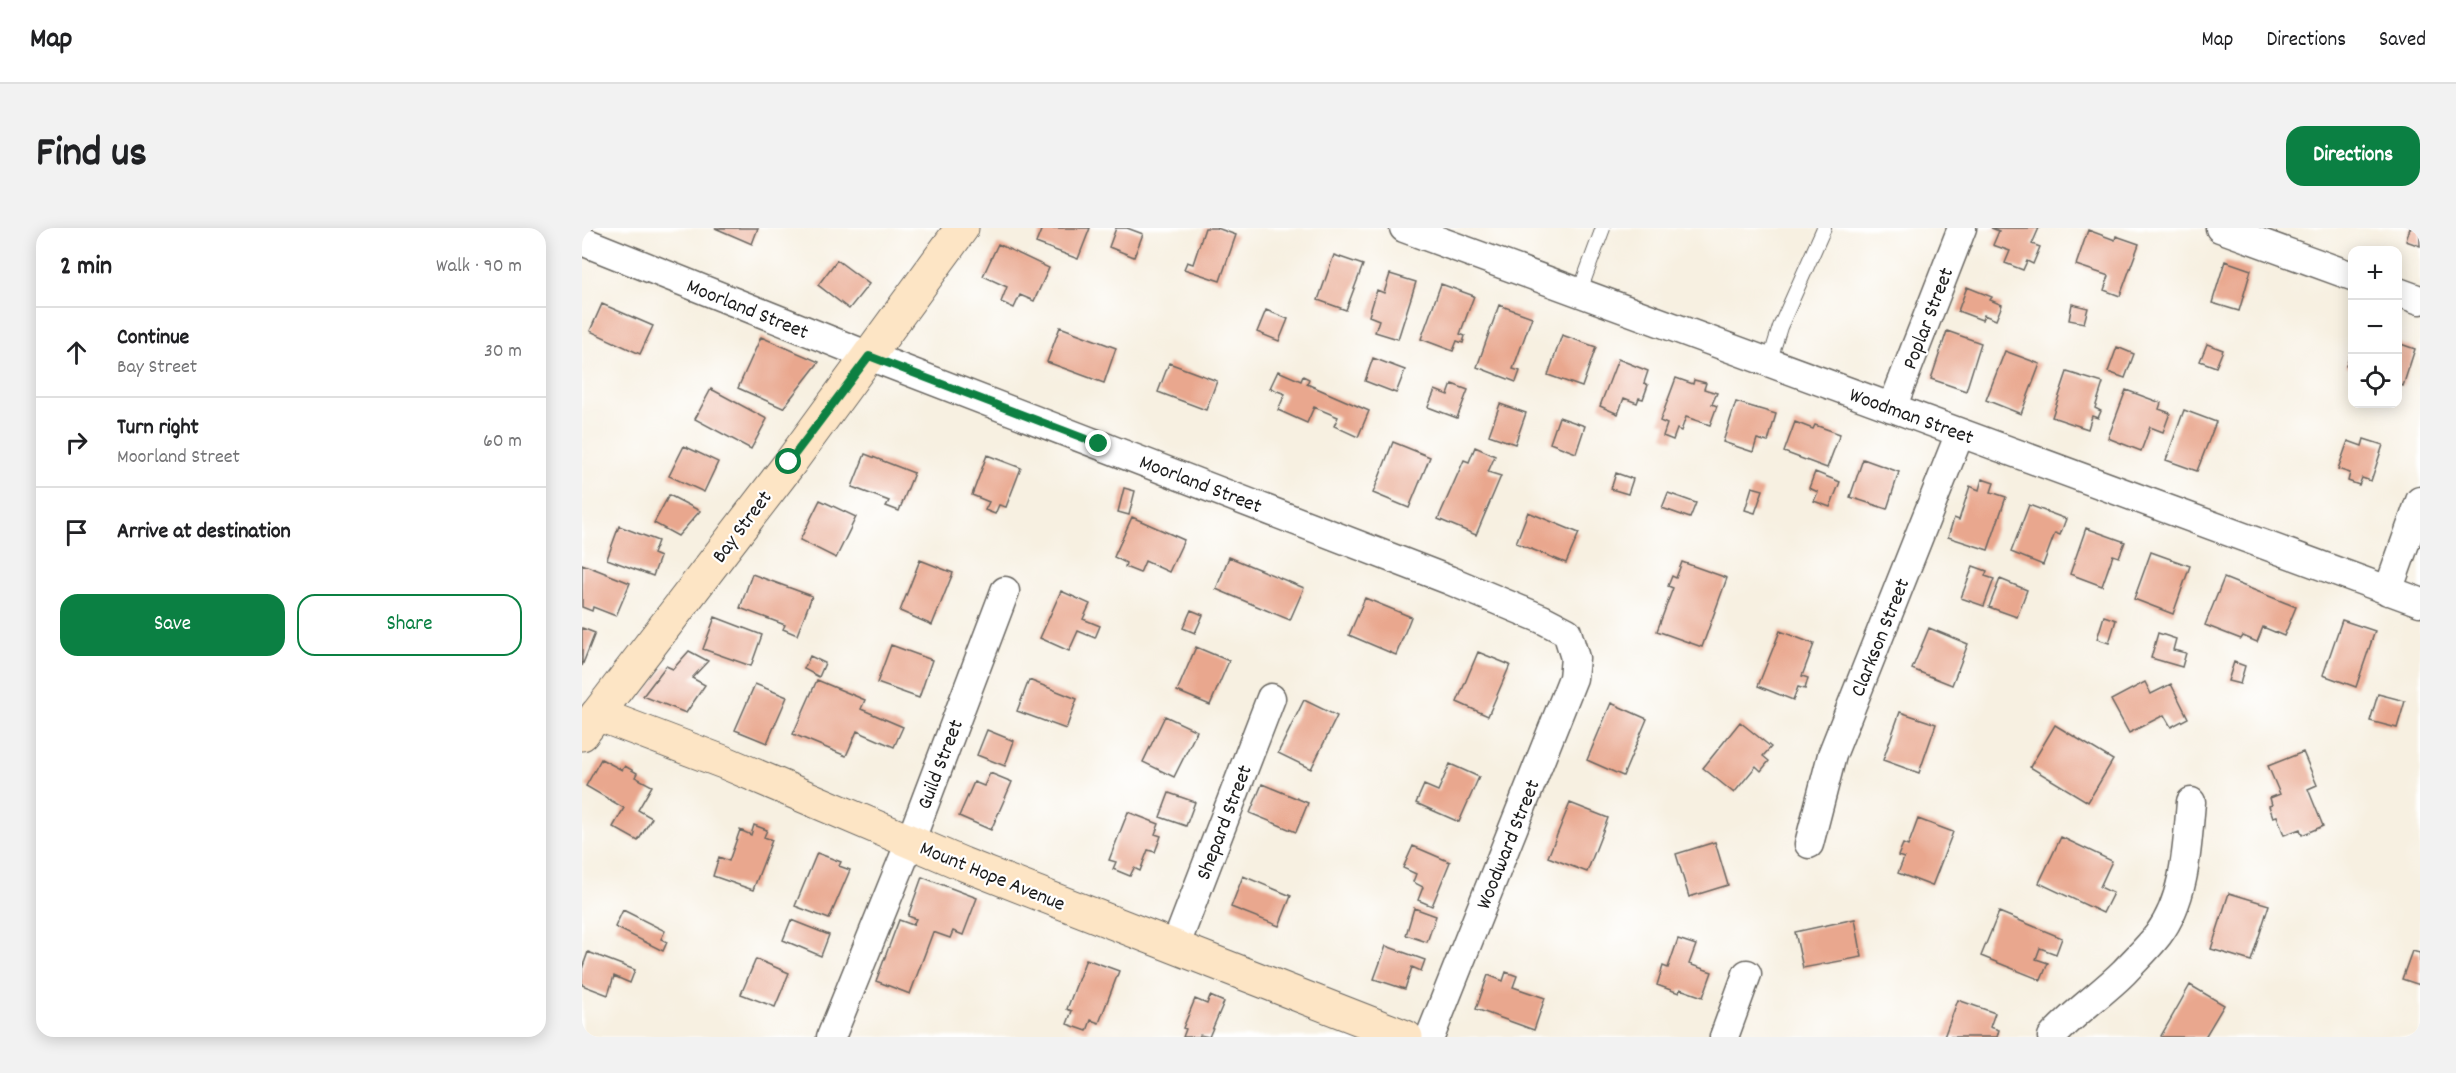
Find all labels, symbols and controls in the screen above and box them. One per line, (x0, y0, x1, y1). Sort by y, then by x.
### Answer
text: Map (30, 21, 72, 61)
text: Map (2202, 26, 2233, 56)
text: Directions (2266, 26, 2346, 56)
text: Saved (2379, 26, 2426, 56)
text: Find us (36, 126, 147, 186)
button: Directions (2286, 126, 2420, 186)
map controls (2348, 246, 2402, 408)
button: + (2348, 246, 2402, 300)
text: 2 min (60, 249, 112, 286)
text: Walk · 90 m (436, 253, 522, 281)
street label: Poplar Street (1897, 264, 1963, 374)
street label: Moorland Street (681, 273, 813, 349)
button: − (2348, 300, 2402, 354)
text: Continue (117, 323, 189, 354)
icon: ahead (60, 336, 93, 369)
text: 30 m (484, 338, 522, 366)
text: Bay Street (117, 354, 197, 382)
button: locate (2348, 354, 2402, 408)
street label: Woodman Street (1845, 381, 1978, 454)
text: Turn right (117, 413, 199, 444)
icon: right (60, 426, 93, 459)
text: 60 m (483, 428, 522, 456)
route end (1085, 430, 1111, 456)
text: Moorland Street (117, 444, 240, 472)
route start (775, 448, 801, 474)
street label: Moorland Street (1134, 449, 1266, 523)
street label: Bay Street (706, 485, 781, 570)
icon: arrive (60, 516, 93, 549)
text: Arrive at destination (117, 517, 291, 548)
street label: Clarkson Street (1844, 574, 1919, 702)
button: Save (60, 594, 285, 656)
button: Share (297, 594, 522, 656)
street label: Guild Street (911, 716, 973, 814)
street label: Shepard Street (1190, 761, 1262, 885)
street label: Woodward Street (1470, 776, 1550, 914)
street label: Mount Hope Avenue (915, 835, 1069, 921)

